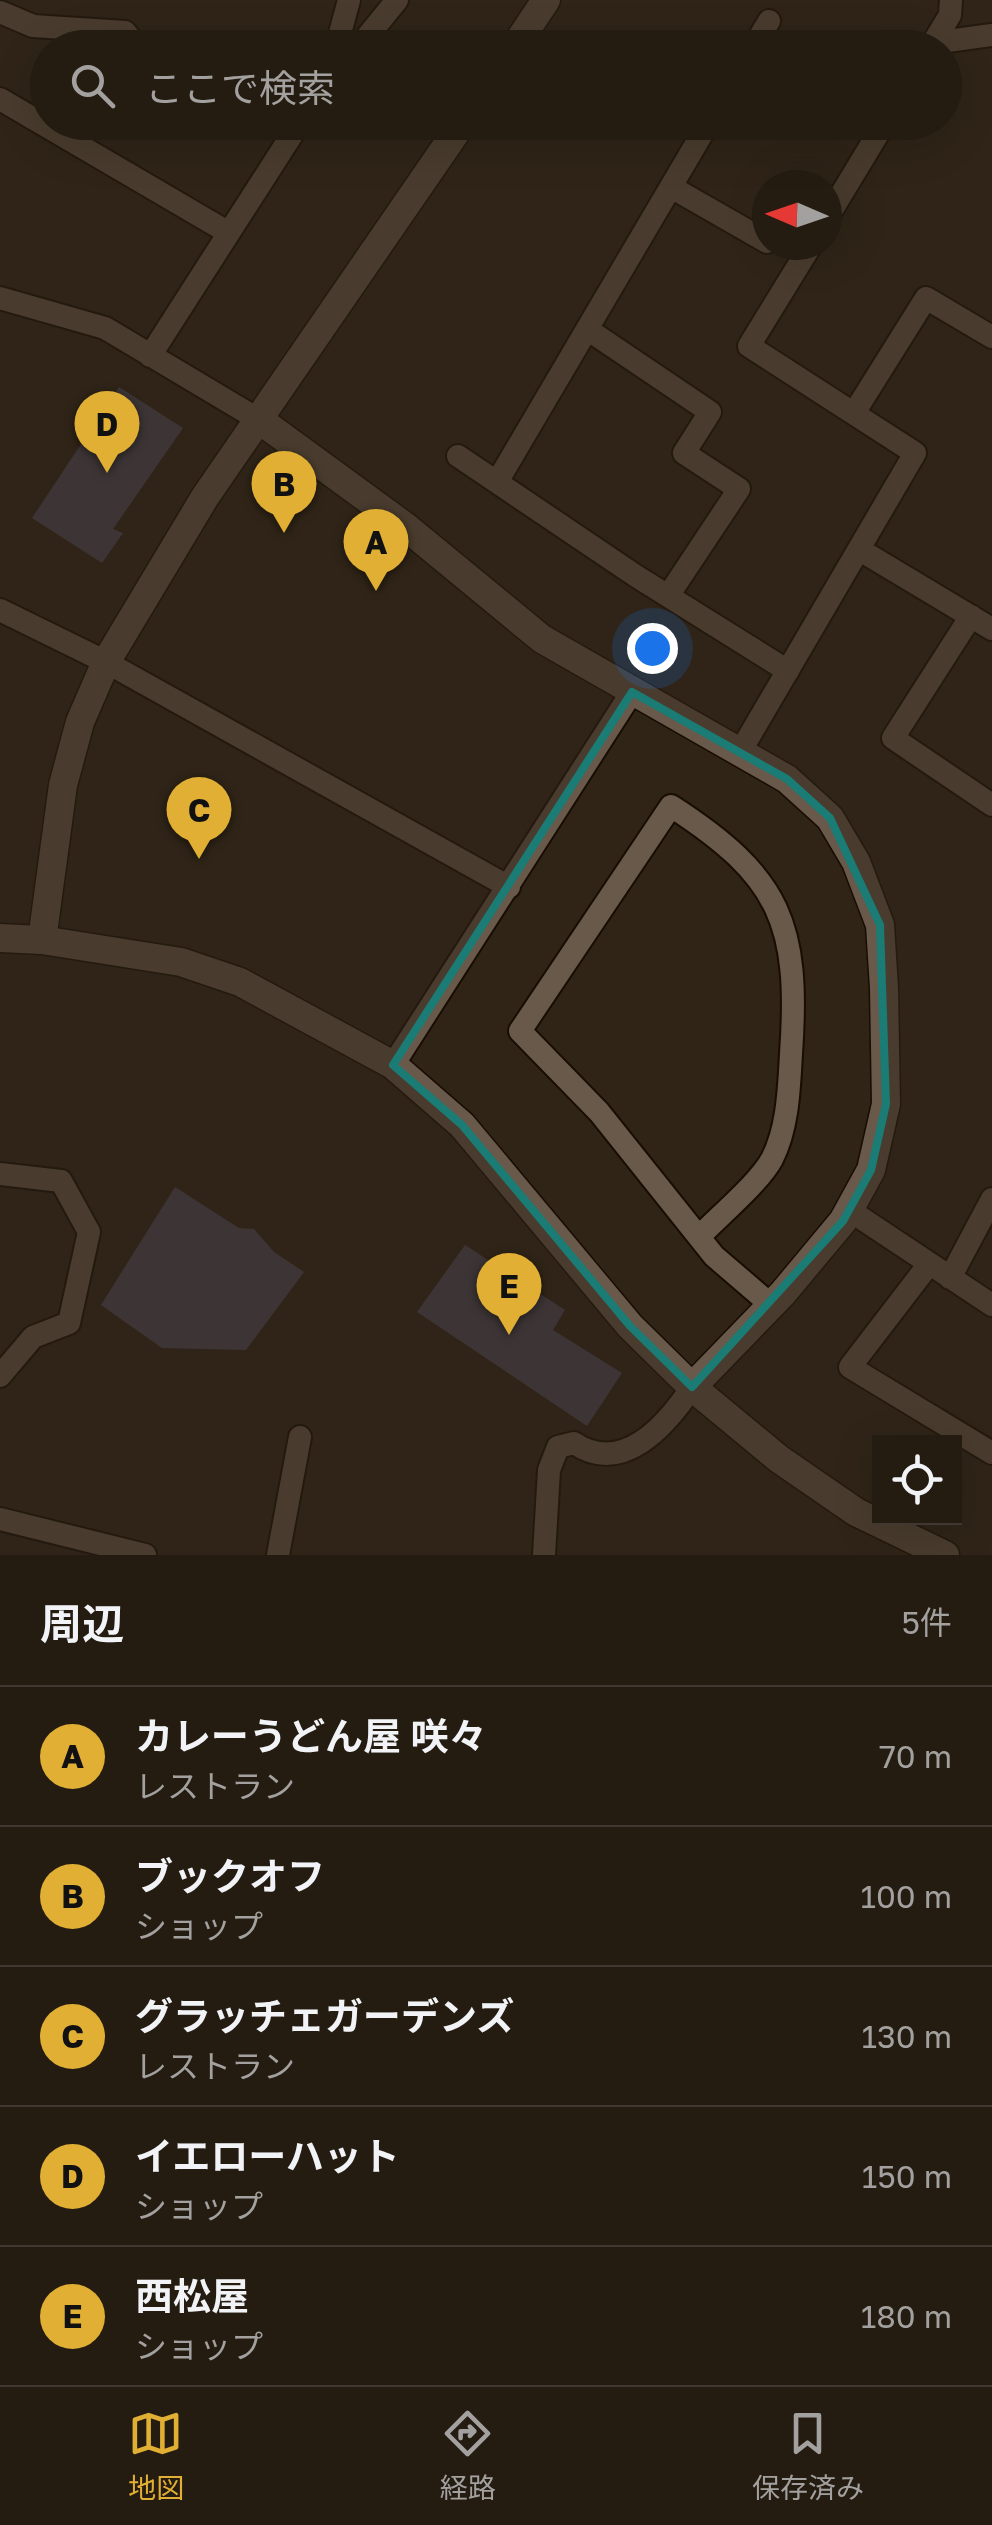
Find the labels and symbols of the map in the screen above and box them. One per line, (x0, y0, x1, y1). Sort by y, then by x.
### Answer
north arrow (752, 170, 842, 260)
pin: D (74, 390, 140, 473)
pin: B (252, 450, 316, 533)
pin: A (344, 508, 408, 591)
your location (627, 623, 678, 674)
pin: C (166, 776, 232, 859)
pin: E (476, 1252, 542, 1335)

